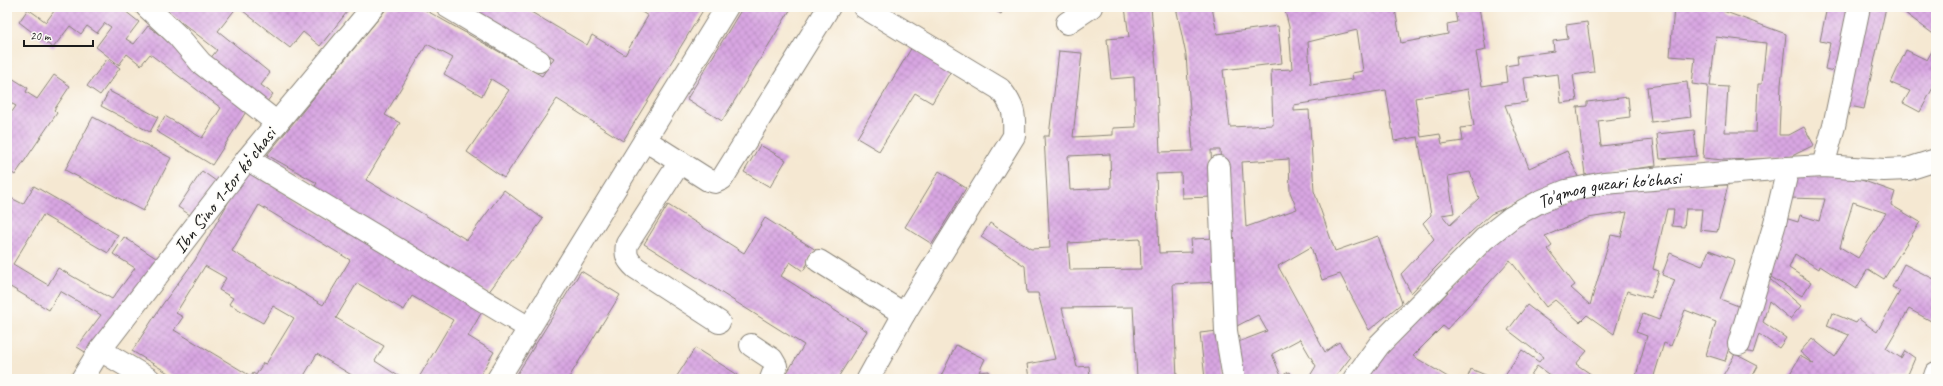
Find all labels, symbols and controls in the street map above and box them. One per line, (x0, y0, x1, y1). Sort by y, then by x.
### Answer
scale bar (24, 22, 93, 48)
text: 20 m (30, 28, 52, 44)
street label: Ibn Sino 1-tor koʻchasi (168, 121, 283, 258)
street label: To'qmoq guzari ko'chasi (1534, 166, 1684, 214)

